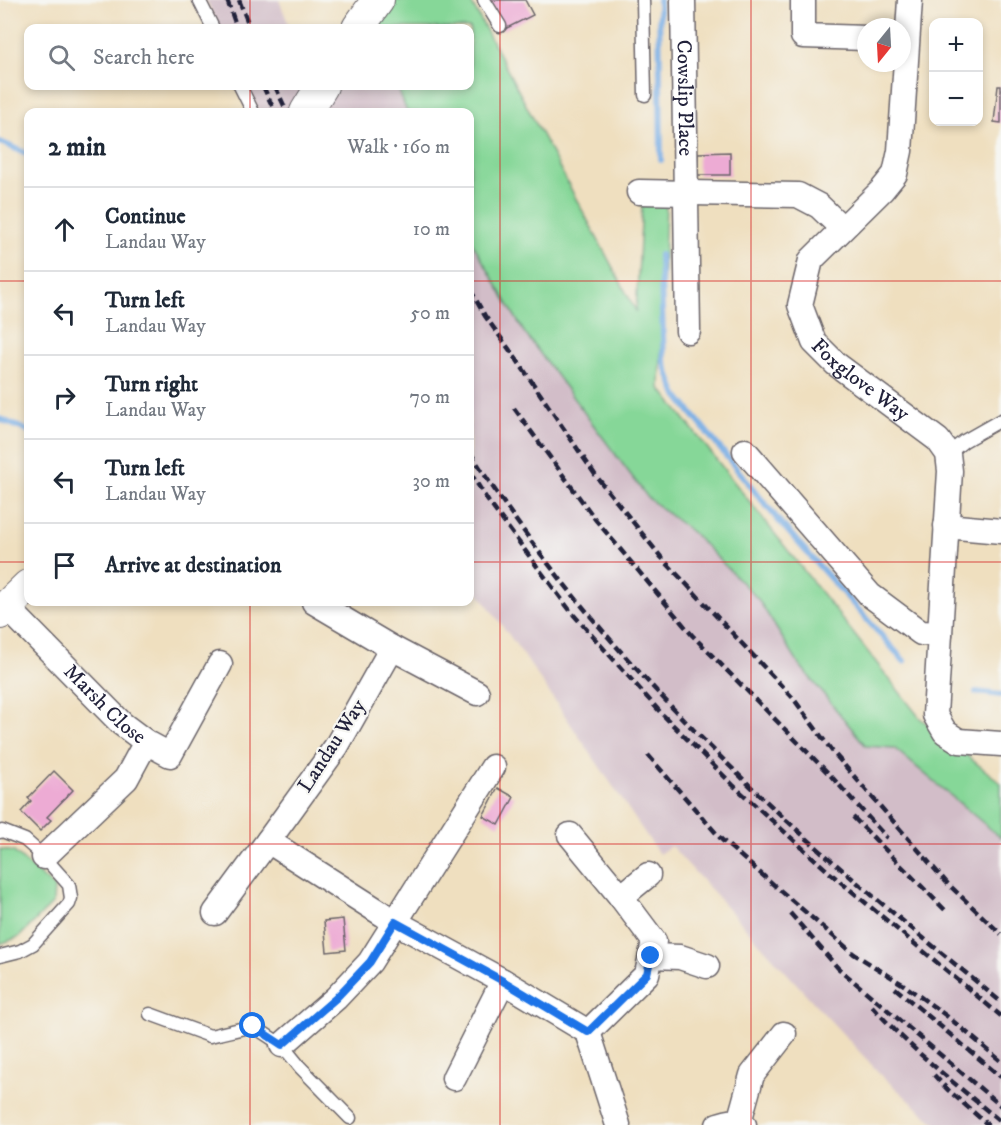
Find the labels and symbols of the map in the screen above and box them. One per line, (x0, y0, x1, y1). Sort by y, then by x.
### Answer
north arrow (857, 18, 911, 72)
street label: Cowslip Place (671, 40, 698, 157)
street label: Foxglove Way (805, 333, 915, 428)
street label: Marsh Close (58, 659, 151, 750)
street label: Landau Way (292, 694, 372, 797)
route end (637, 942, 663, 968)
route start (239, 1012, 265, 1038)

